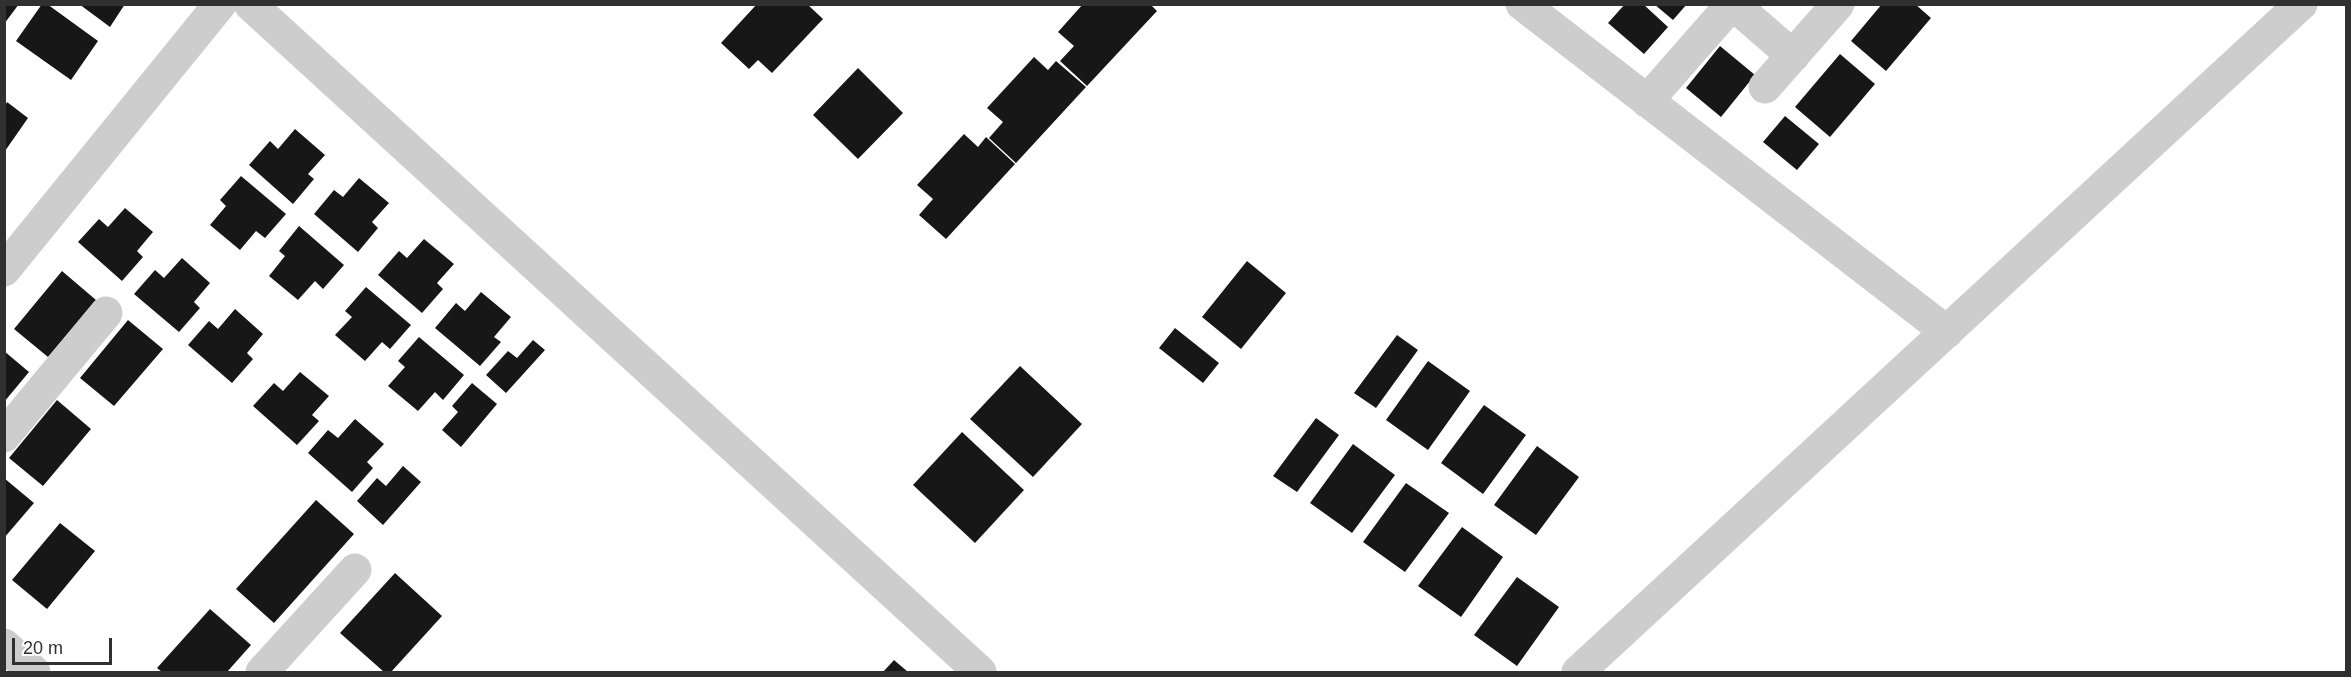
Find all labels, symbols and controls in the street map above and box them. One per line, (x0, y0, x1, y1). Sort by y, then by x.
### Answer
scale bar (15, 626, 116, 664)
text: 20 m (23, 638, 63, 658)

